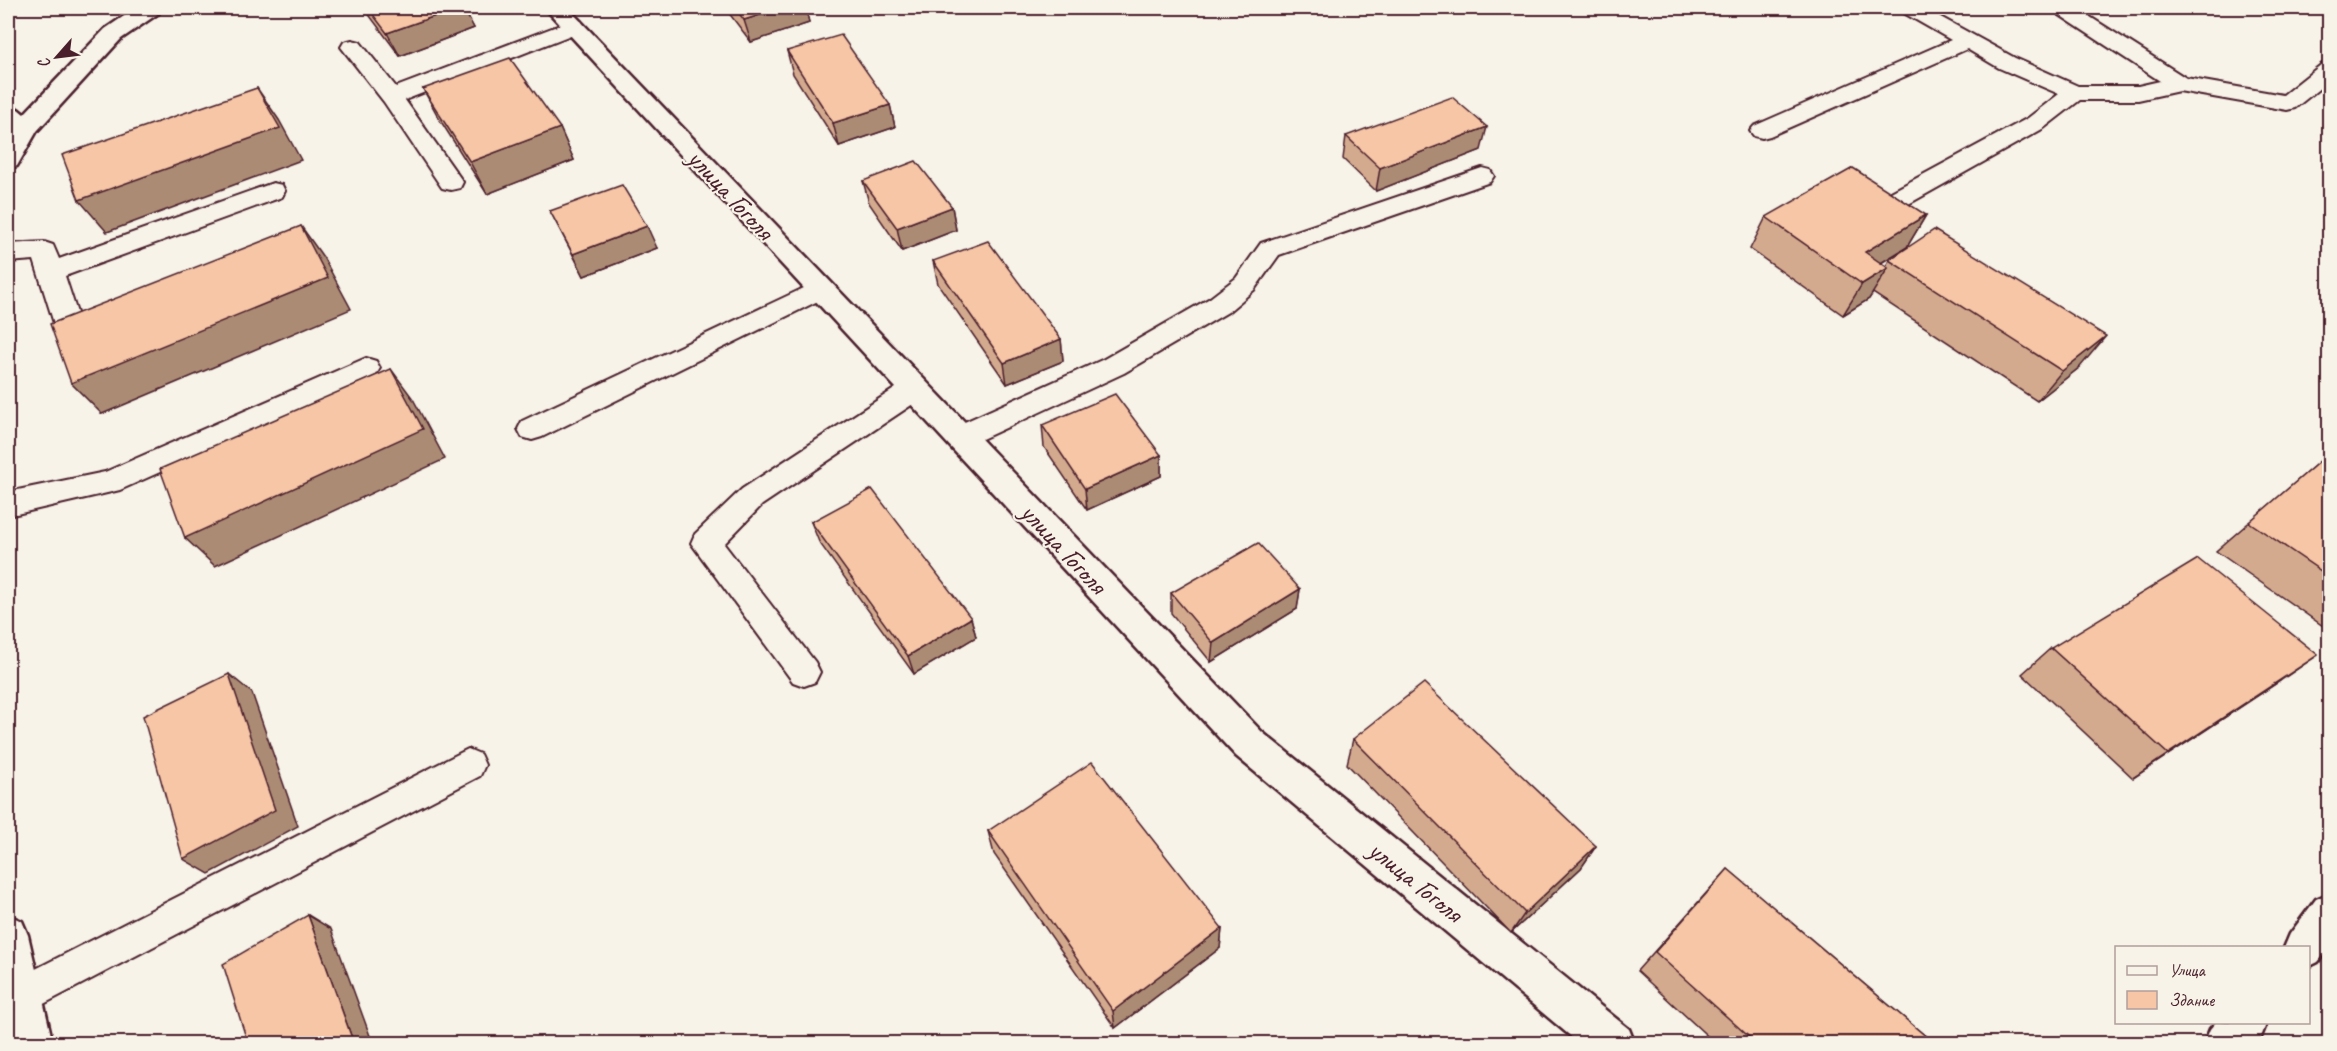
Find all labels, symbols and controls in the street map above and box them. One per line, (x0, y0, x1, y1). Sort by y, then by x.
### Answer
north arrow (27, 27, 87, 87)
text: С (33, 54, 55, 72)
street label: улица Гоголя (679, 140, 784, 249)
street label: улица Гоголя (1012, 494, 1117, 603)
street label: улица Гоголя (1360, 831, 1472, 931)
legend (2115, 946, 2310, 1024)
text: Улица (2169, 959, 2206, 981)
text: Здание (2169, 989, 2215, 1011)

